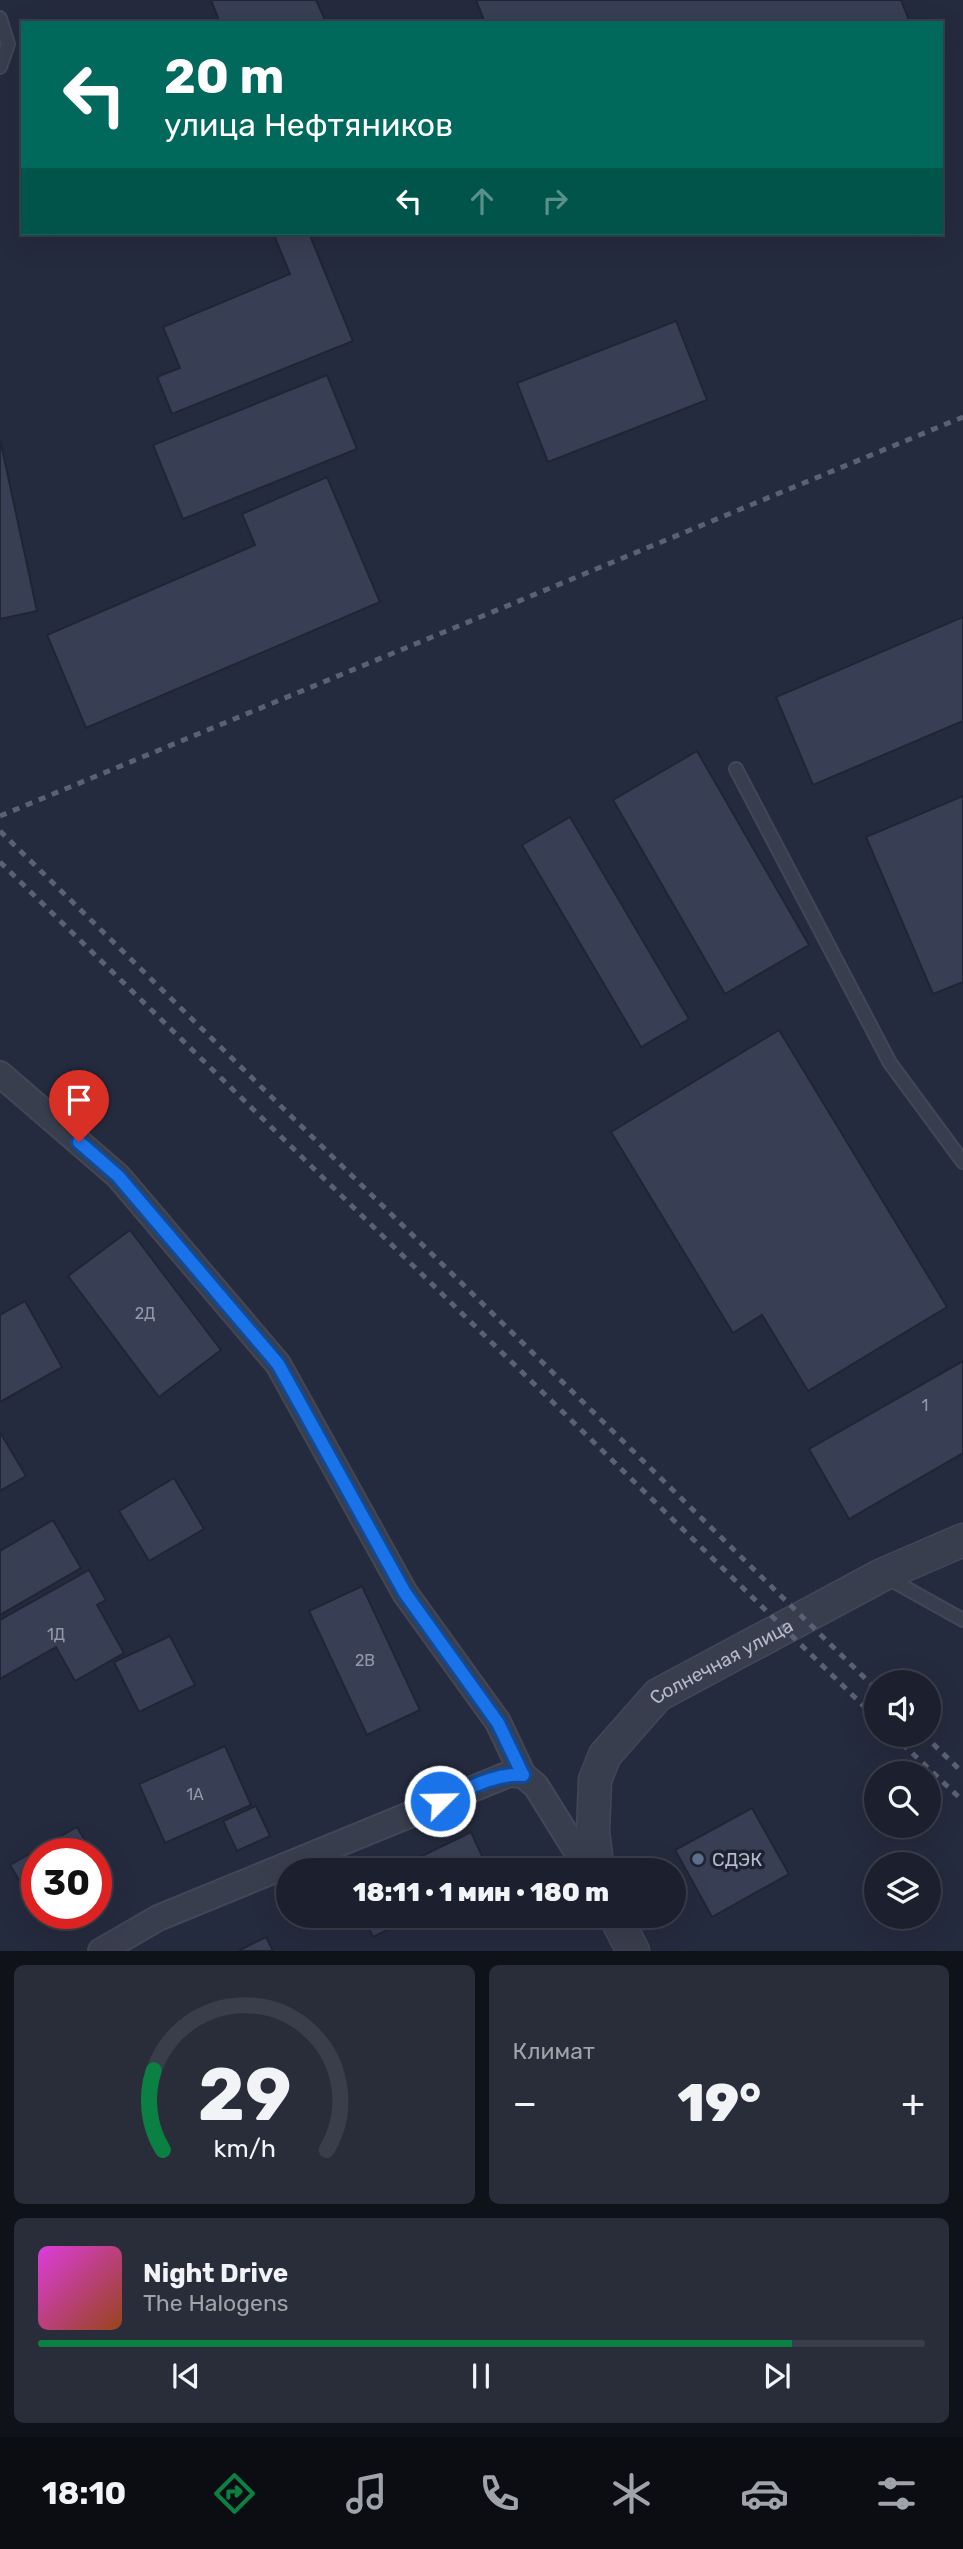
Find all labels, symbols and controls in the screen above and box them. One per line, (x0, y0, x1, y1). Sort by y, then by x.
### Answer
text: 20 m (164, 47, 285, 105)
icon: left (49, 49, 140, 140)
text: улица Нефтяников (164, 106, 453, 144)
icon: left (390, 182, 428, 220)
icon: ahead (463, 182, 501, 220)
icon: right (536, 182, 574, 220)
pin (49, 1070, 109, 1142)
icon: arrive (60, 1081, 98, 1119)
house number: 2Д (135, 1304, 155, 1323)
house number: 1 (922, 1396, 928, 1415)
street label: Солнечная улица (645, 1614, 797, 1709)
house number: 1Д (47, 1625, 65, 1644)
house number: 2В (355, 1651, 375, 1670)
map controls (864, 1670, 941, 1929)
button: sound (864, 1670, 941, 1747)
button: search (864, 1761, 941, 1838)
position arrow (403, 1764, 477, 1838)
house number: 1А (186, 1785, 204, 1804)
speed limit sign: 30 (21, 1838, 112, 1929)
place label: СДЭК (712, 1848, 762, 1871)
marker: СДЭК (690, 1851, 706, 1867)
button: layers (864, 1852, 941, 1929)
text: 18:11 · 1 мин · 180 m (353, 1877, 609, 1908)
text: Климат (513, 2037, 595, 2065)
text: 29 (197, 2053, 291, 2139)
text: 19° (677, 2072, 761, 2134)
text: − (513, 2080, 537, 2126)
text: + (901, 2080, 925, 2126)
text: km/h (213, 2134, 275, 2163)
text: Night Drive (143, 2258, 288, 2289)
text: The Halogens (143, 2289, 289, 2317)
icon: previous (167, 2357, 205, 2395)
icon: pause (462, 2357, 500, 2395)
icon: next (758, 2357, 796, 2395)
icon: directions (210, 2469, 259, 2518)
icon: music (342, 2469, 391, 2518)
icon: phone (475, 2469, 524, 2518)
icon: climate (607, 2469, 656, 2518)
icon: car (740, 2469, 789, 2518)
icon: filters (872, 2469, 921, 2518)
text: 18:10 (42, 2474, 126, 2512)

